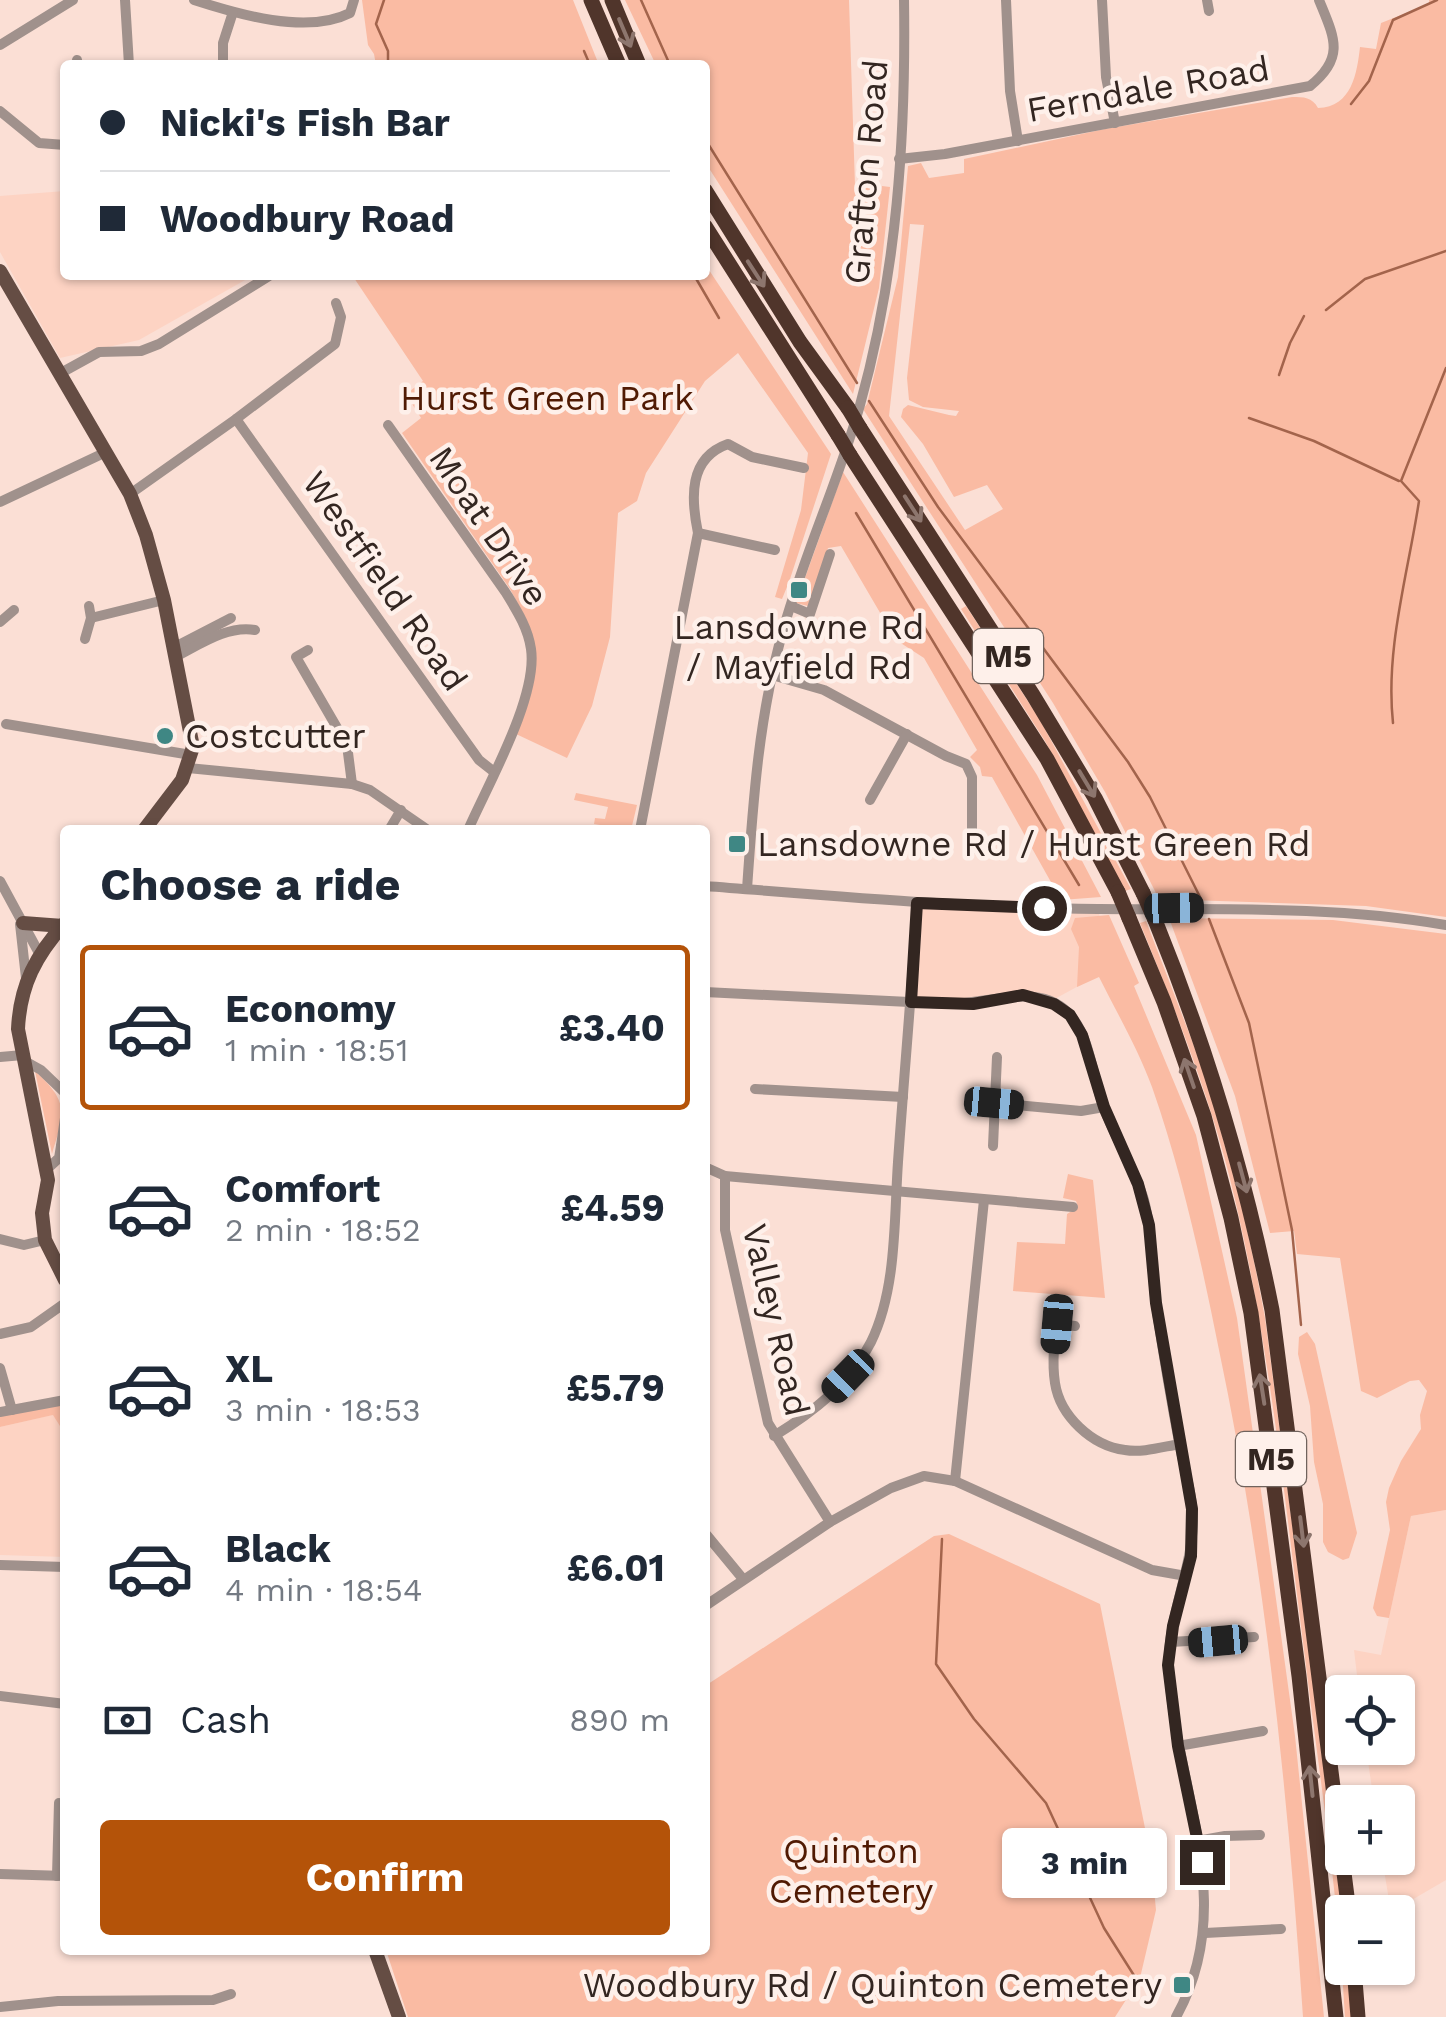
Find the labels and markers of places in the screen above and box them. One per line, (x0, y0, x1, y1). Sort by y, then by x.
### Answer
marker: Lansdowne Rd / Mayfield Rd (788, 579, 810, 601)
place label: Lansdowne Rd / Mayfield Rd (674, 606, 924, 688)
place label: Costcutter (185, 715, 366, 757)
marker: Costcutter (154, 725, 176, 747)
place label: Lansdowne Rd / Hurst Green Rd (757, 823, 1310, 865)
marker: Lansdowne Rd / Hurst Green Rd (726, 833, 748, 855)
place label: Woodbury Rd / Quinton Cemetery (583, 1964, 1162, 2006)
marker: Woodbury Rd / Quinton Cemetery (1171, 1974, 1193, 1996)

